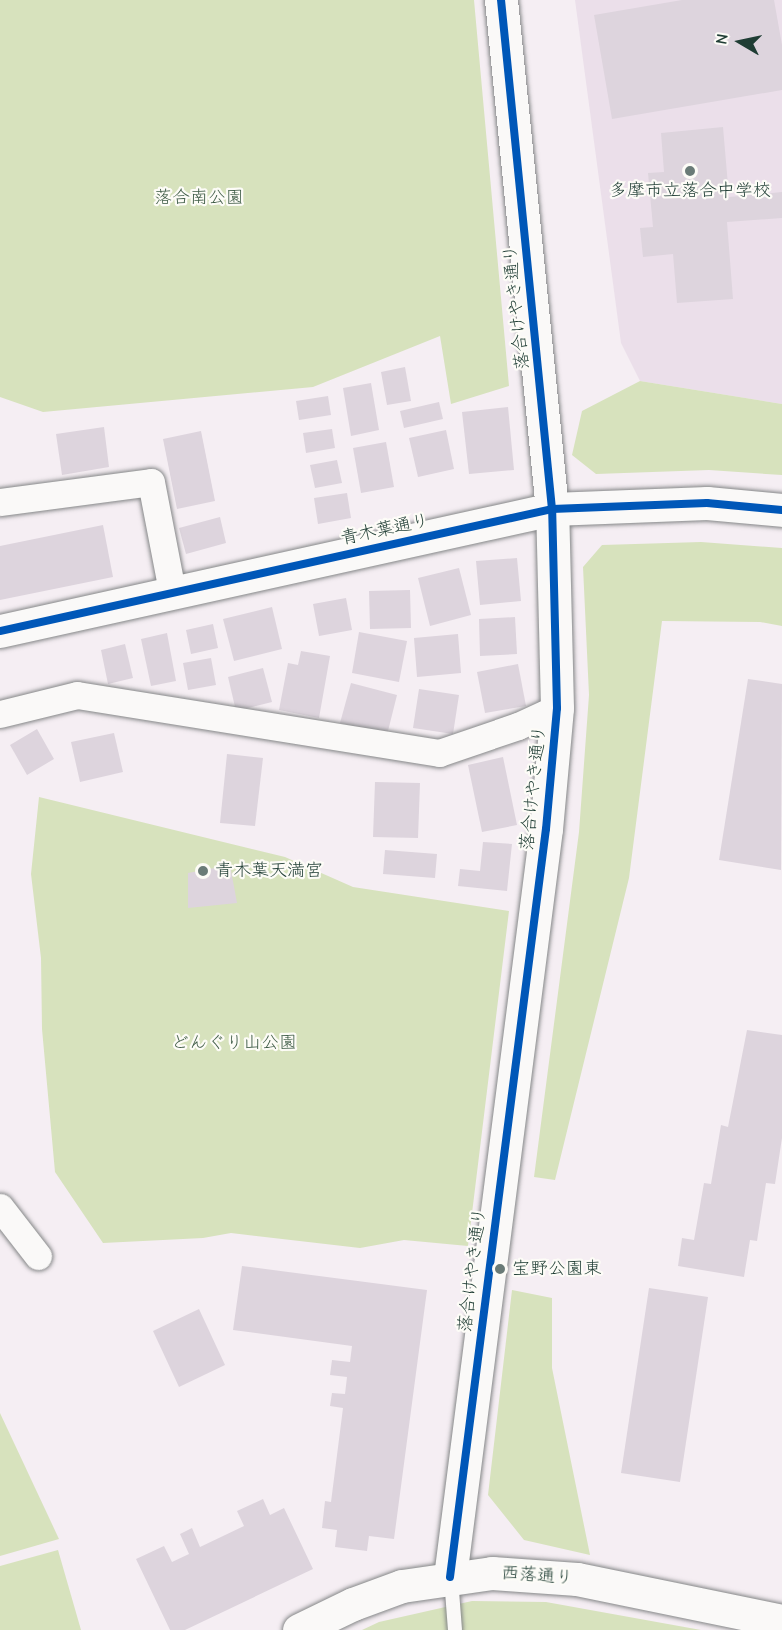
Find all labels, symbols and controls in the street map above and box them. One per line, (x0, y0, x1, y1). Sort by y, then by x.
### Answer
north arrow (710, 12, 770, 72)
text: N (713, 33, 732, 46)
marker: 多摩市立落合中学校 (683, 164, 697, 178)
place label: 多摩市立落合中学校 (609, 180, 771, 202)
park label: 落合南公園 (154, 187, 244, 209)
street label: 落合けやき通り (500, 243, 534, 371)
street label: 青木葉通り (339, 510, 431, 550)
street label: 落合けやき通り (517, 724, 551, 852)
place label: 青木葉天満宮 (215, 860, 323, 882)
marker: 青木葉天満宮 (196, 864, 210, 878)
park label: どんぐり山公園 (171, 1032, 297, 1054)
street label: 落合けやき通り (455, 1206, 491, 1334)
place label: 宝野公園東 (512, 1258, 602, 1280)
marker: 宝野公園東 (493, 1262, 507, 1276)
street label: 西落通り (500, 1563, 574, 1589)

